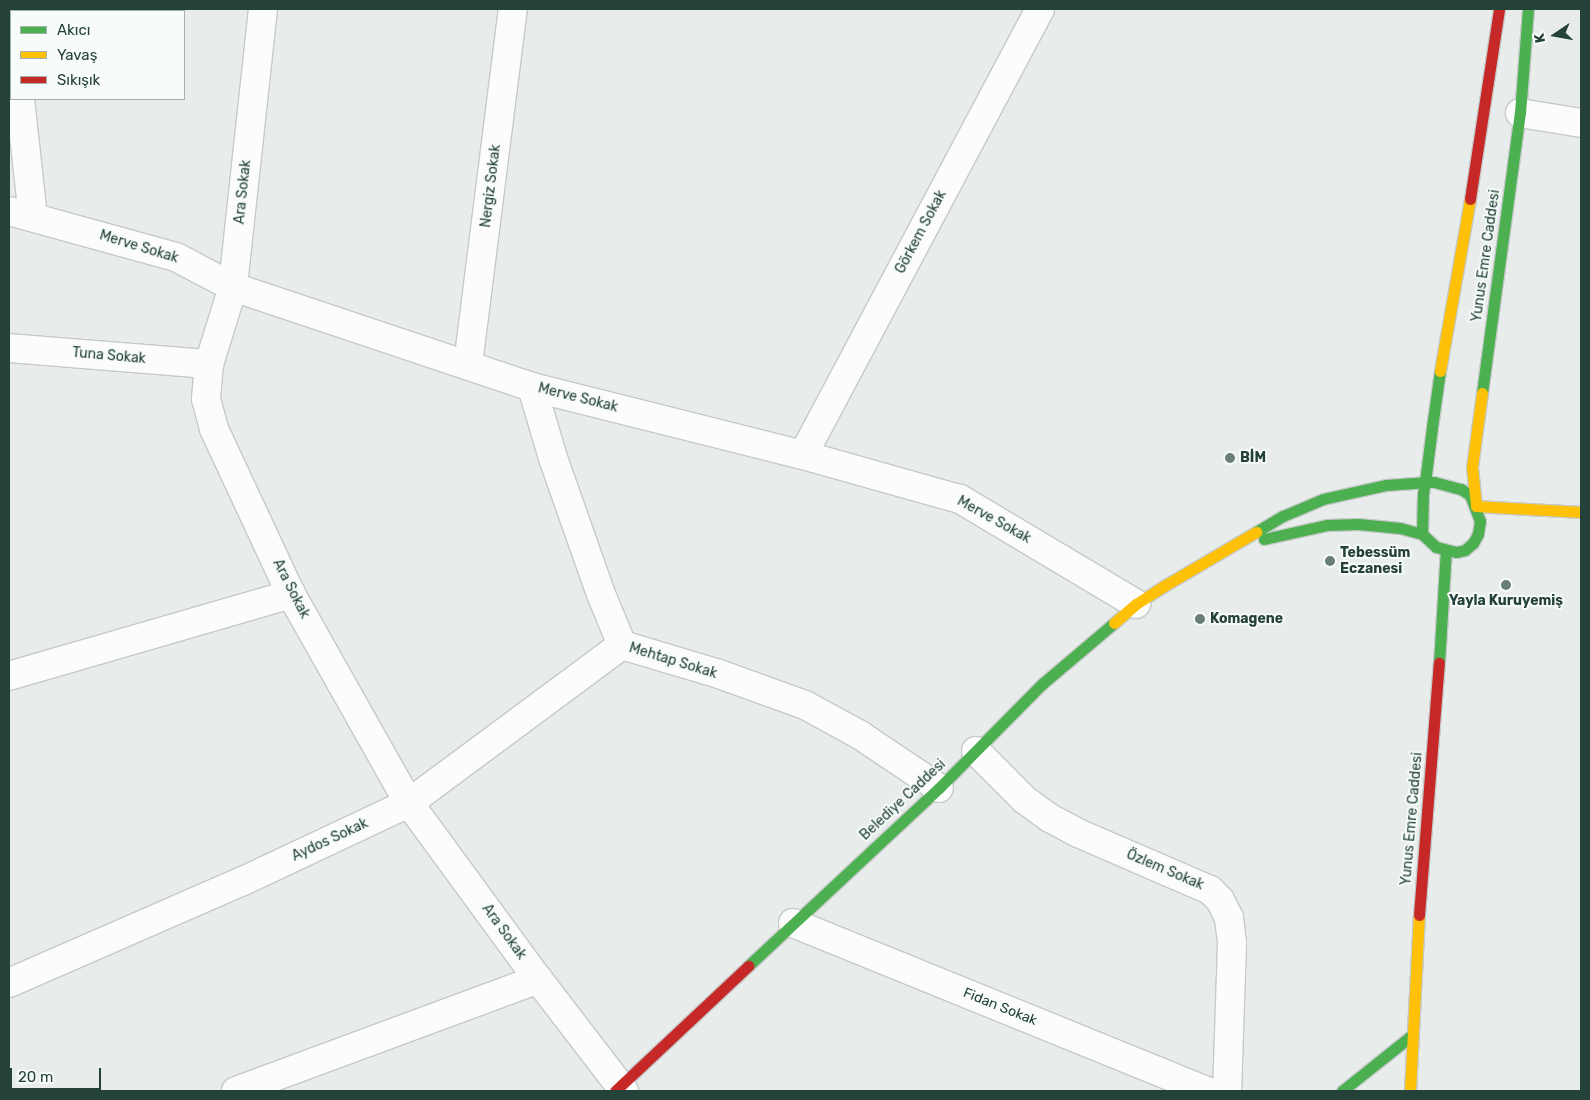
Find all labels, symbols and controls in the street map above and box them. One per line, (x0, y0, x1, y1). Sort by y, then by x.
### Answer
legend (10, 10, 185, 100)
north arrow (1530, 10, 1580, 60)
text: Akıcı (57, 21, 90, 39)
text: K (1531, 32, 1549, 45)
text: Yavaş (57, 46, 97, 64)
text: Sıkışık (57, 71, 100, 89)
street label: Nergiz Sokak (478, 143, 504, 229)
street label: Ara Sokak (231, 159, 255, 225)
street label: Görkem Sokak (892, 187, 950, 277)
street label: Yunus Emre Caddesi (1468, 189, 1504, 323)
street label: Merve Sokak (97, 227, 181, 267)
street label: Tuna Sokak (71, 344, 147, 368)
street label: Merve Sokak (536, 380, 620, 416)
place label: BİM (1240, 450, 1266, 466)
marker: BİM (1224, 452, 1236, 464)
street label: Merve Sokak (954, 493, 1034, 547)
place label: Tebessüm Eczanesi (1340, 545, 1410, 578)
marker: Tebessüm Eczanesi (1324, 555, 1336, 567)
street label: Ara Sokak (269, 556, 313, 622)
marker: Yayla Kuruyemiş (1500, 579, 1512, 591)
place label: Yayla Kuruyemiş (1449, 593, 1563, 609)
place label: Komagene (1210, 611, 1283, 627)
marker: Komagene (1194, 613, 1206, 625)
street label: Mehtap Sokak (627, 640, 719, 682)
street label: Yunus Emre Caddesi (1398, 752, 1426, 886)
street label: Belediye Caddesi (857, 756, 949, 844)
street label: Aydos Sokak (289, 815, 371, 865)
street label: Özlem Sokak (1124, 846, 1206, 894)
street label: Ara Sokak (478, 901, 530, 963)
street label: Fidan Sokak (961, 985, 1039, 1029)
scale bar (12, 1058, 104, 1090)
text: 20 m (18, 1068, 53, 1086)

